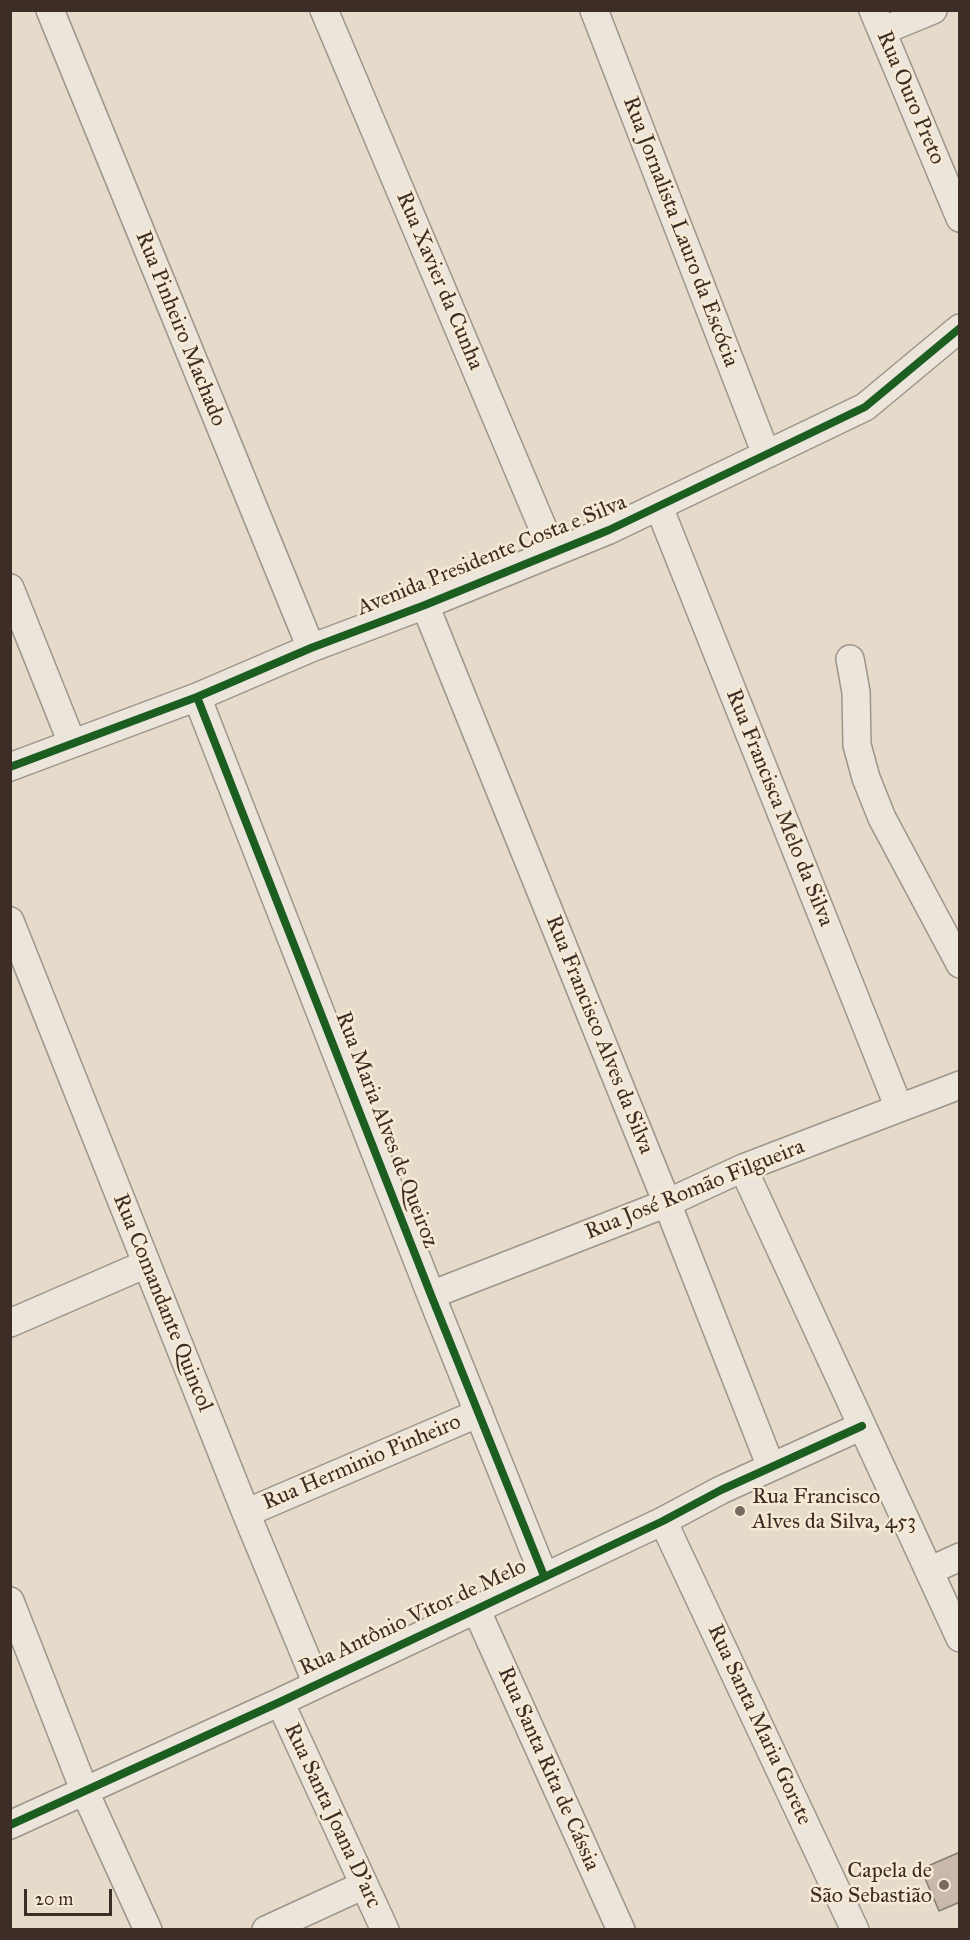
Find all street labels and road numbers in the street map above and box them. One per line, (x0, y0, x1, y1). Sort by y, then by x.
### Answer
street label: Rua Ouro Preto (870, 27, 950, 169)
street label: Rua Jornalista Lauro da Escócia (616, 93, 744, 371)
street label: Rua Xavier da Cunha (390, 188, 488, 374)
street label: Rua Pinheiro Machado (129, 228, 231, 430)
street label: Avenida Presidente Costa e Silva (354, 490, 630, 622)
street label: Rua Francisca Melo da Silva (719, 685, 839, 931)
street label: Rua Francisco Alves da Silva (539, 912, 659, 1158)
street label: Rua Maria Alves de Queiroz (329, 1008, 443, 1252)
street label: Rua José Romão Filgueira (581, 1134, 809, 1246)
street label: Rua Comandante Quincol (106, 1190, 218, 1416)
street label: Rua Herminio Pinheiro (259, 1409, 465, 1517)
street label: Rua Antônio Vitor de Melo (295, 1554, 531, 1682)
street label: Rua Santa Maria Gorete (701, 1620, 817, 1830)
street label: Rua Santa Rita de Cássia (491, 1663, 605, 1875)
street label: Rua Santa Joana D'arc (278, 1719, 386, 1913)

